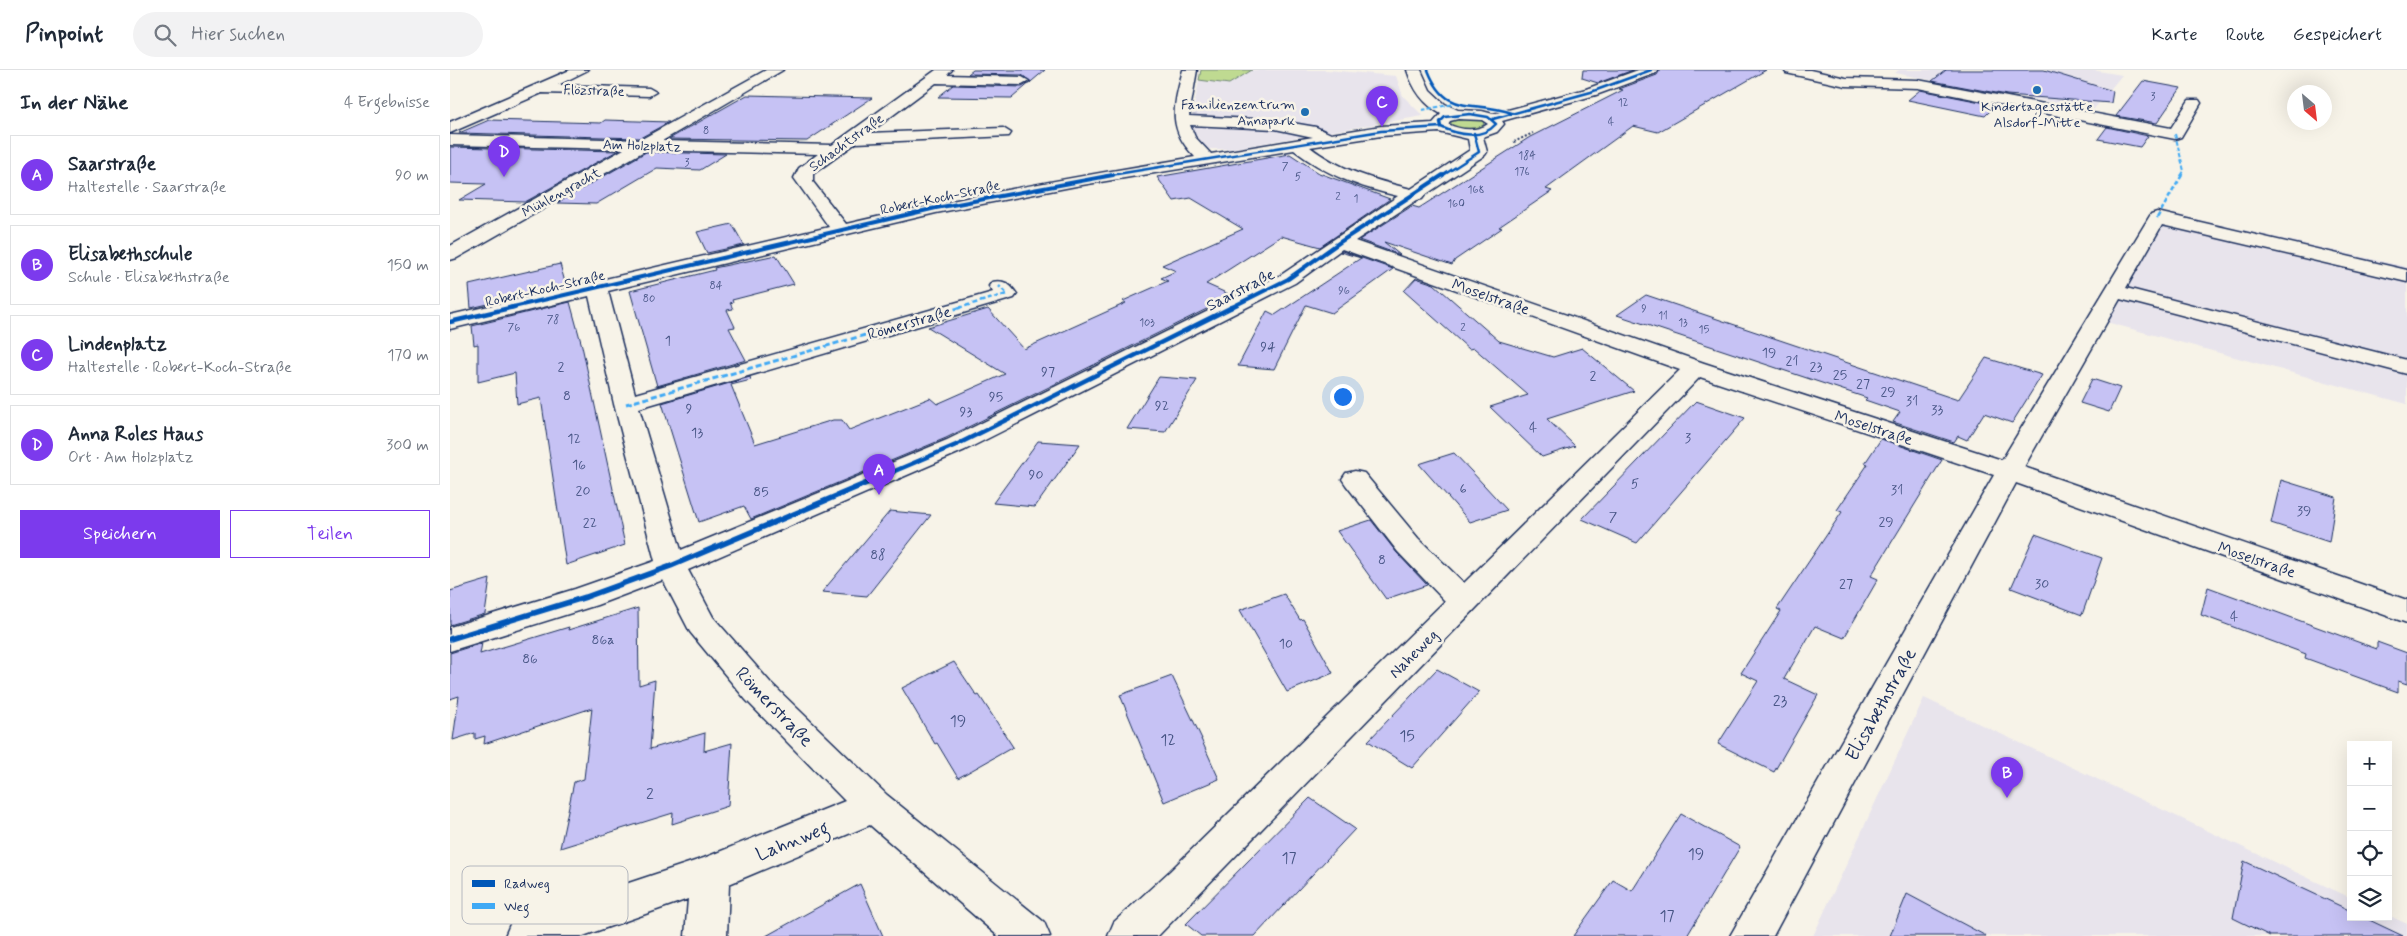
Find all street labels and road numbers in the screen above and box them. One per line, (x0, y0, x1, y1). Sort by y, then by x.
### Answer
street label: Flözstraße (563, 81, 625, 101)
street label: Schachtstraße (806, 110, 888, 176)
street label: Am Holzplatz (602, 136, 682, 156)
street label: Mühlengracht (519, 163, 605, 222)
street label: Robert-Koch-Straße (879, 176, 1002, 219)
street label: Saarstraße (1203, 264, 1279, 317)
street label: Robert-Koch-Straße (484, 266, 607, 311)
street label: Moselstraße (1449, 274, 1532, 321)
street label: Römerstraße (865, 301, 954, 345)
street label: Moselstraße (1832, 406, 1915, 451)
street label: Moselstraße (2215, 537, 2298, 584)
street label: Naheweg (1385, 625, 1443, 683)
street label: Elisabethstraße (1840, 644, 1923, 766)
street label: Römerstraße (729, 662, 818, 752)
street label: Lahnweg (752, 815, 834, 870)

